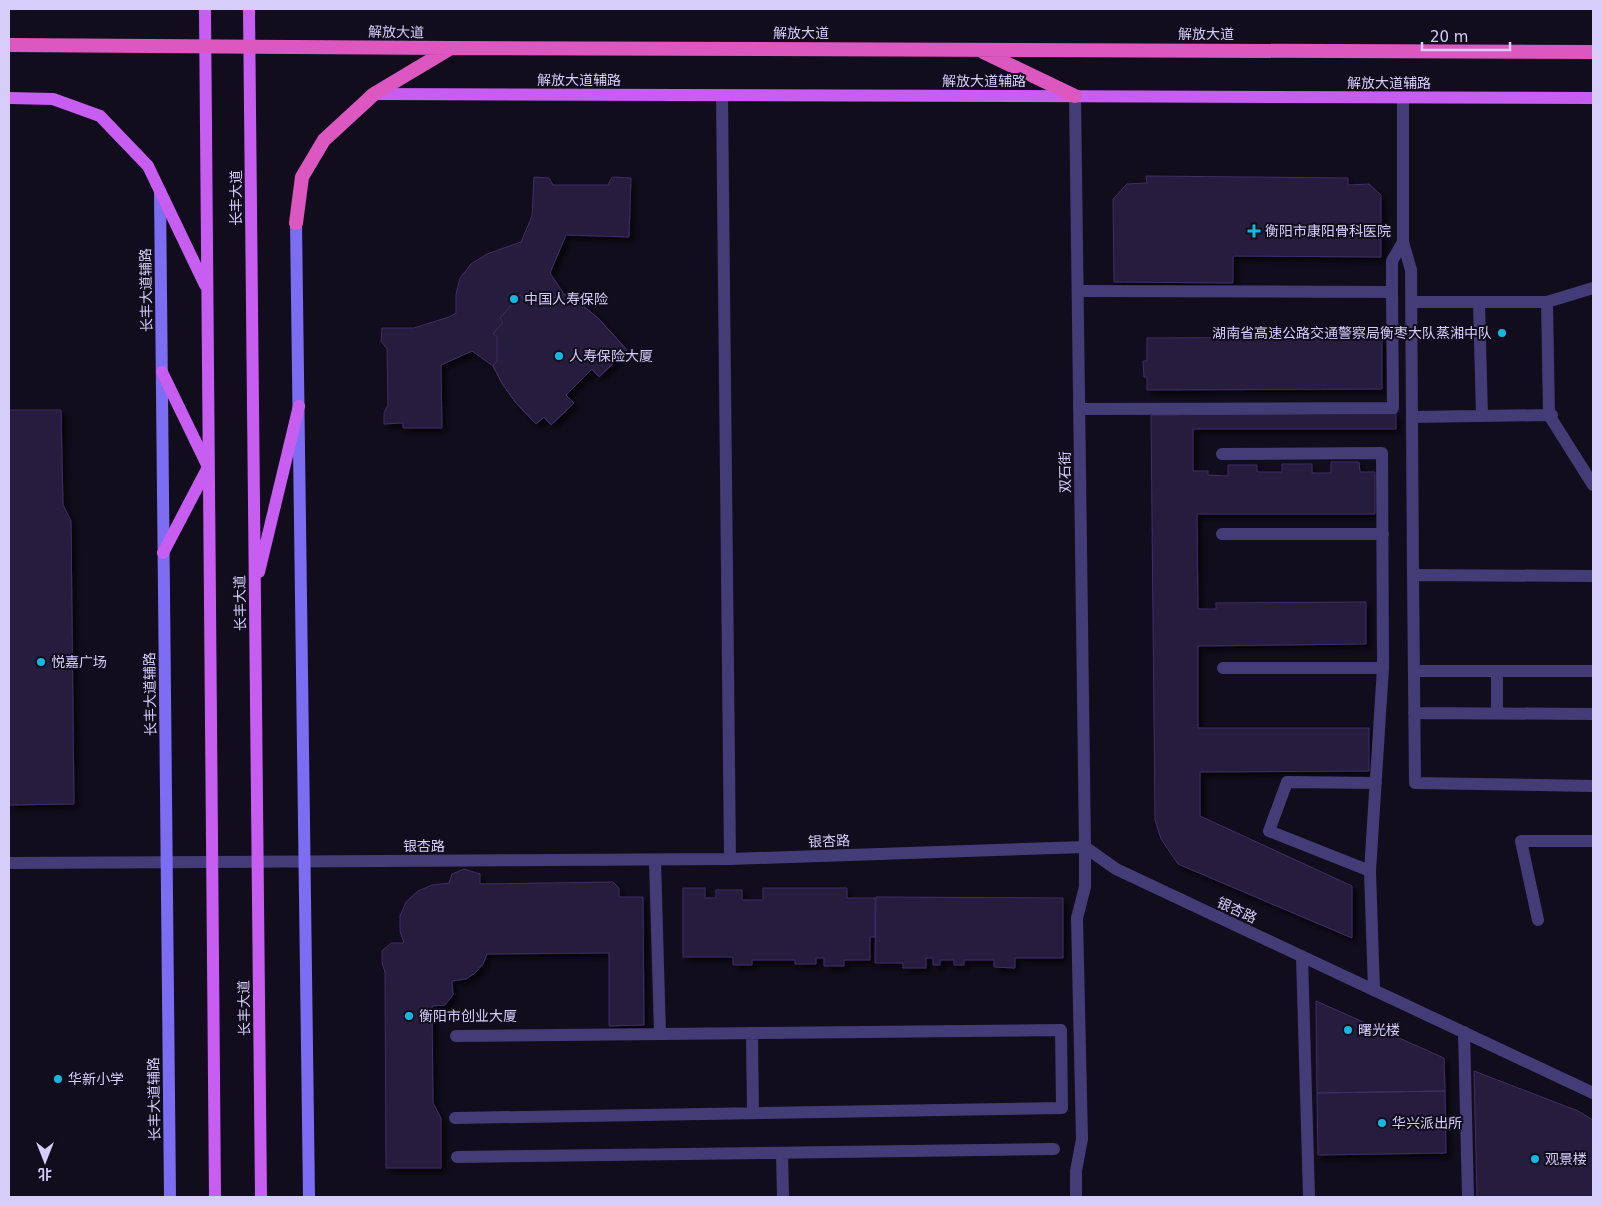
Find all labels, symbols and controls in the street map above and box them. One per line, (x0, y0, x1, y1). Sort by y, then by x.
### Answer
scale bar (1422, 20, 1510, 52)
street label: 解放大道 (368, 24, 424, 40)
street label: 解放大道 (773, 25, 829, 41)
street label: 解放大道 (1178, 26, 1234, 42)
text: 20 m (1430, 28, 1468, 46)
street label: 解放大道辅路 (537, 72, 621, 88)
street label: 解放大道辅路 (942, 73, 1026, 89)
street label: 解放大道辅路 (1347, 75, 1431, 91)
street label: 长丰大道 (228, 170, 244, 226)
place label: 衡阳市康阳骨科医院 (1265, 223, 1391, 239)
marker: 衡阳市康阳骨科医院 (1247, 224, 1261, 238)
street label: 长丰大道辅路 (137, 248, 155, 332)
place label: 中国人寿保险 (524, 291, 608, 307)
marker: 中国人寿保险 (508, 293, 520, 305)
place label: 湖南省高速公路交通警察局衡枣大队蒸湘中队 (1212, 325, 1492, 341)
marker: 湖南省高速公路交通警察局衡枣大队蒸湘中队 (1496, 327, 1508, 339)
place label: 人寿保险大厦 (569, 348, 653, 364)
marker: 人寿保险大厦 (553, 350, 565, 362)
street label: 双石街 (1057, 451, 1073, 493)
street label: 长丰大道 (232, 575, 248, 631)
street label: 长丰大道辅路 (141, 652, 159, 736)
place label: 悦嘉广场 (51, 654, 107, 670)
marker: 悦嘉广场 (35, 656, 47, 668)
street label: 银杏路 (808, 832, 850, 850)
street label: 银杏路 (403, 838, 445, 854)
street label: 银杏路 (1215, 894, 1259, 926)
street label: 长丰大道 (236, 980, 252, 1036)
place label: 衡阳市创业大厦 (419, 1008, 517, 1024)
marker: 衡阳市创业大厦 (403, 1010, 415, 1022)
place label: 曙光楼 (1358, 1022, 1400, 1038)
marker: 曙光楼 (1342, 1024, 1354, 1036)
street label: 长丰大道辅路 (145, 1057, 163, 1141)
place label: 华新小学 (68, 1071, 124, 1087)
marker: 华新小学 (52, 1073, 64, 1085)
place label: 华兴派出所 (1392, 1115, 1462, 1131)
marker: 华兴派出所 (1376, 1117, 1388, 1129)
north arrow (20, 1136, 70, 1186)
place label: 观景楼 (1545, 1151, 1587, 1167)
marker: 观景楼 (1529, 1153, 1541, 1165)
text: 北 (38, 1166, 52, 1182)

